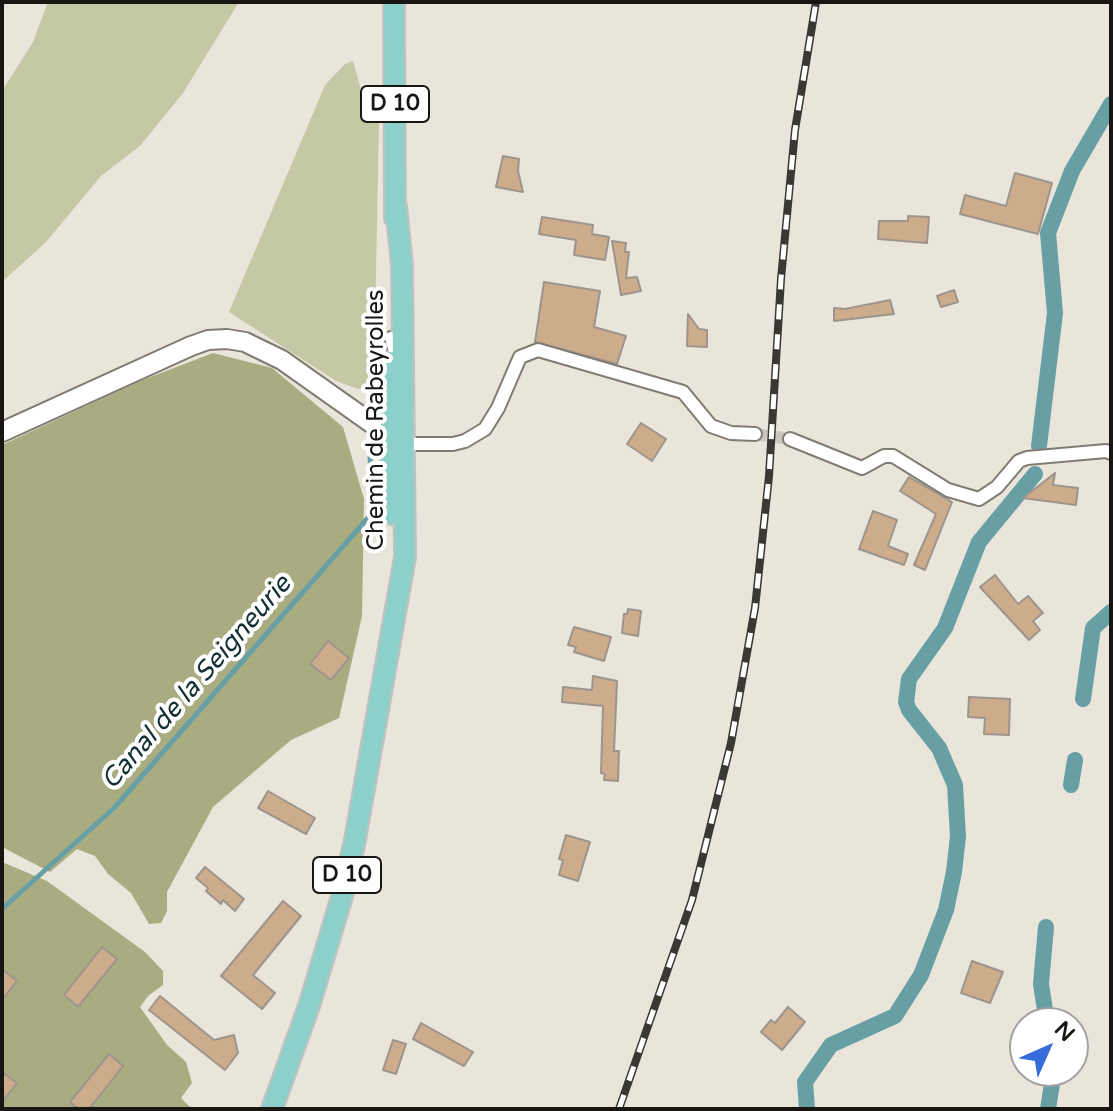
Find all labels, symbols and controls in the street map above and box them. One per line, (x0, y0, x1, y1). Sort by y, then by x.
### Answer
road number: D 10 (361, 86, 429, 122)
street label: Chemin de Rabeyrolles (363, 289, 391, 551)
water label: Canal de la Seigneurie (96, 570, 298, 796)
road number: D 10 (313, 857, 381, 893)
north arrow (1009, 1007, 1089, 1087)
text: N (1049, 1016, 1080, 1047)

